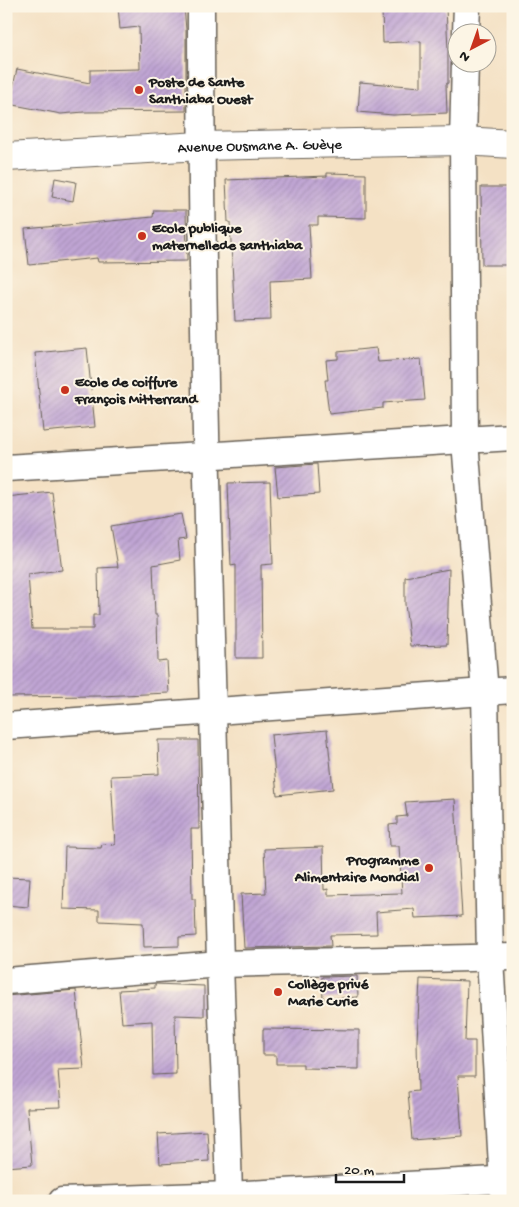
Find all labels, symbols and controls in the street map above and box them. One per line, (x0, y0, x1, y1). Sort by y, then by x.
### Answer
north arrow (446, 22, 496, 72)
text: N (456, 47, 474, 65)
place label: Poste de Sante Santhiaba Ouest (148, 74, 254, 109)
marker: Poste de Sante Santhiaba Ouest (133, 84, 145, 96)
street label: Avenue Ousmane A. Guèye (177, 136, 342, 158)
place label: Ecole publique maternellede santhiaba (152, 220, 303, 255)
marker: Ecole publique maternellede santhiaba (136, 230, 148, 242)
place label: Ecole de coiffure François Mitterrand (74, 374, 199, 409)
marker: Ecole de coiffure François Mitterrand (59, 384, 71, 396)
place label: Programme Alimentaire Mondial (294, 852, 420, 887)
marker: Programme Alimentaire Mondial (423, 862, 435, 874)
place label: Collège privé Marie Curie (287, 976, 370, 1011)
marker: Collège privé Marie Curie (272, 986, 284, 998)
scale bar (336, 1152, 404, 1184)
text: 20 m (344, 1162, 374, 1180)

